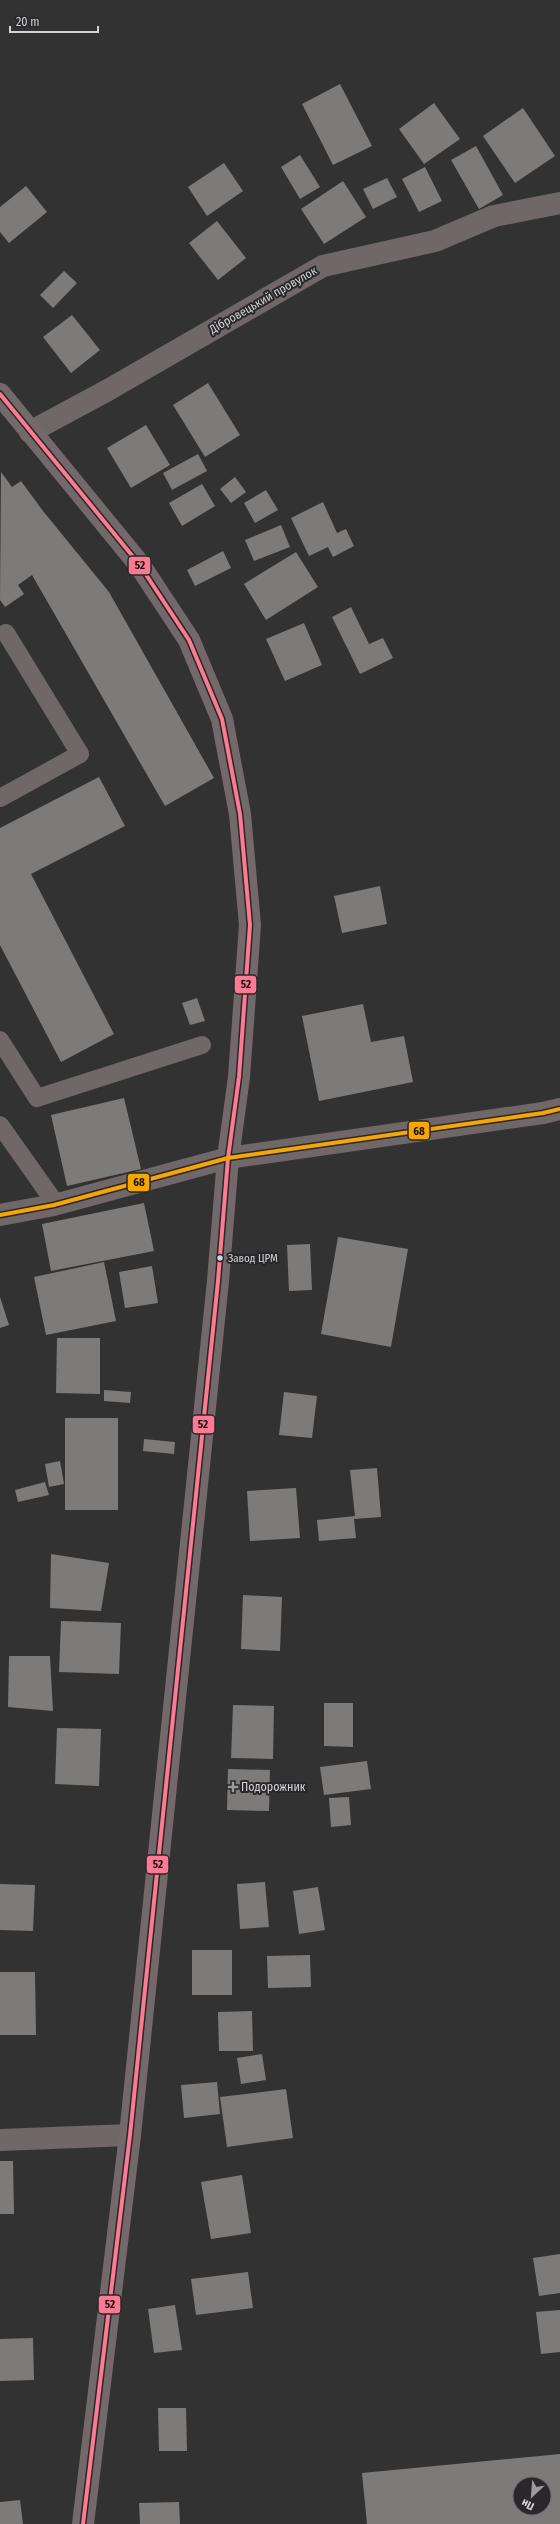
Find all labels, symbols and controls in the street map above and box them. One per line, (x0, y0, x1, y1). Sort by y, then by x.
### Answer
scale bar (10, 8, 98, 34)
text: 20 m (16, 15, 40, 29)
street label: Дібровецький провулок (206, 263, 320, 337)
line badge: 52 (128, 556, 151, 575)
text: 52 (135, 559, 145, 572)
line badge: 52 (234, 975, 257, 994)
text: 52 (241, 978, 251, 991)
line badge: 68 (408, 1121, 430, 1140)
text: 68 (413, 1125, 425, 1138)
line badge: 68 (127, 1173, 150, 1192)
text: 68 (133, 1176, 145, 1189)
place label: Завод ЦРМ (228, 1252, 278, 1265)
marker: Завод ЦРМ (215, 1253, 225, 1263)
line badge: 52 (192, 1415, 215, 1434)
text: 52 (198, 1418, 208, 1431)
place label: Подорожник (241, 1780, 306, 1794)
marker: Подорожник (228, 1782, 238, 1792)
line badge: 52 (146, 1855, 169, 1874)
text: 52 (153, 1858, 163, 1871)
line badge: 52 (98, 2295, 121, 2314)
text: 52 (105, 2298, 115, 2311)
north arrow (512, 2476, 552, 2516)
text: Пн (519, 2496, 536, 2513)

